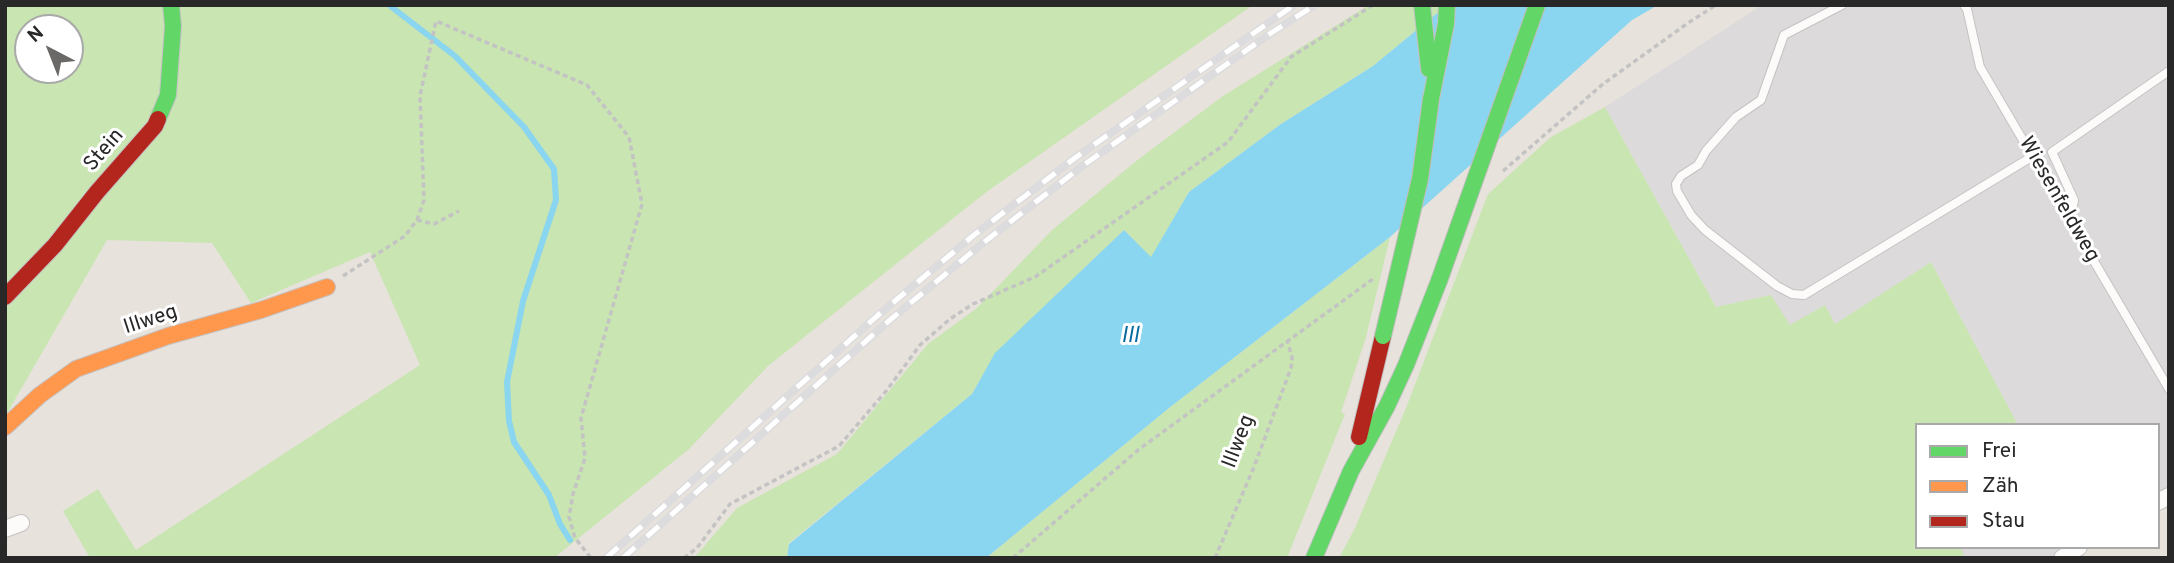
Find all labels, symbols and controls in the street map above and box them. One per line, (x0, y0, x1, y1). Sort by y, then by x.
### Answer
north arrow (14, 14, 84, 84)
text: N (23, 21, 49, 48)
street label: Stein (80, 124, 130, 178)
street label: Wiesenfeldweg (2012, 133, 2104, 267)
street label: Illweg (121, 300, 181, 342)
water label: Ill (1121, 323, 1139, 351)
street label: Illweg (1218, 412, 1262, 472)
legend (1915, 423, 2160, 549)
text: Frei (1982, 438, 2017, 465)
text: Zäh (1982, 473, 2019, 500)
text: Stau (1982, 508, 2025, 535)

